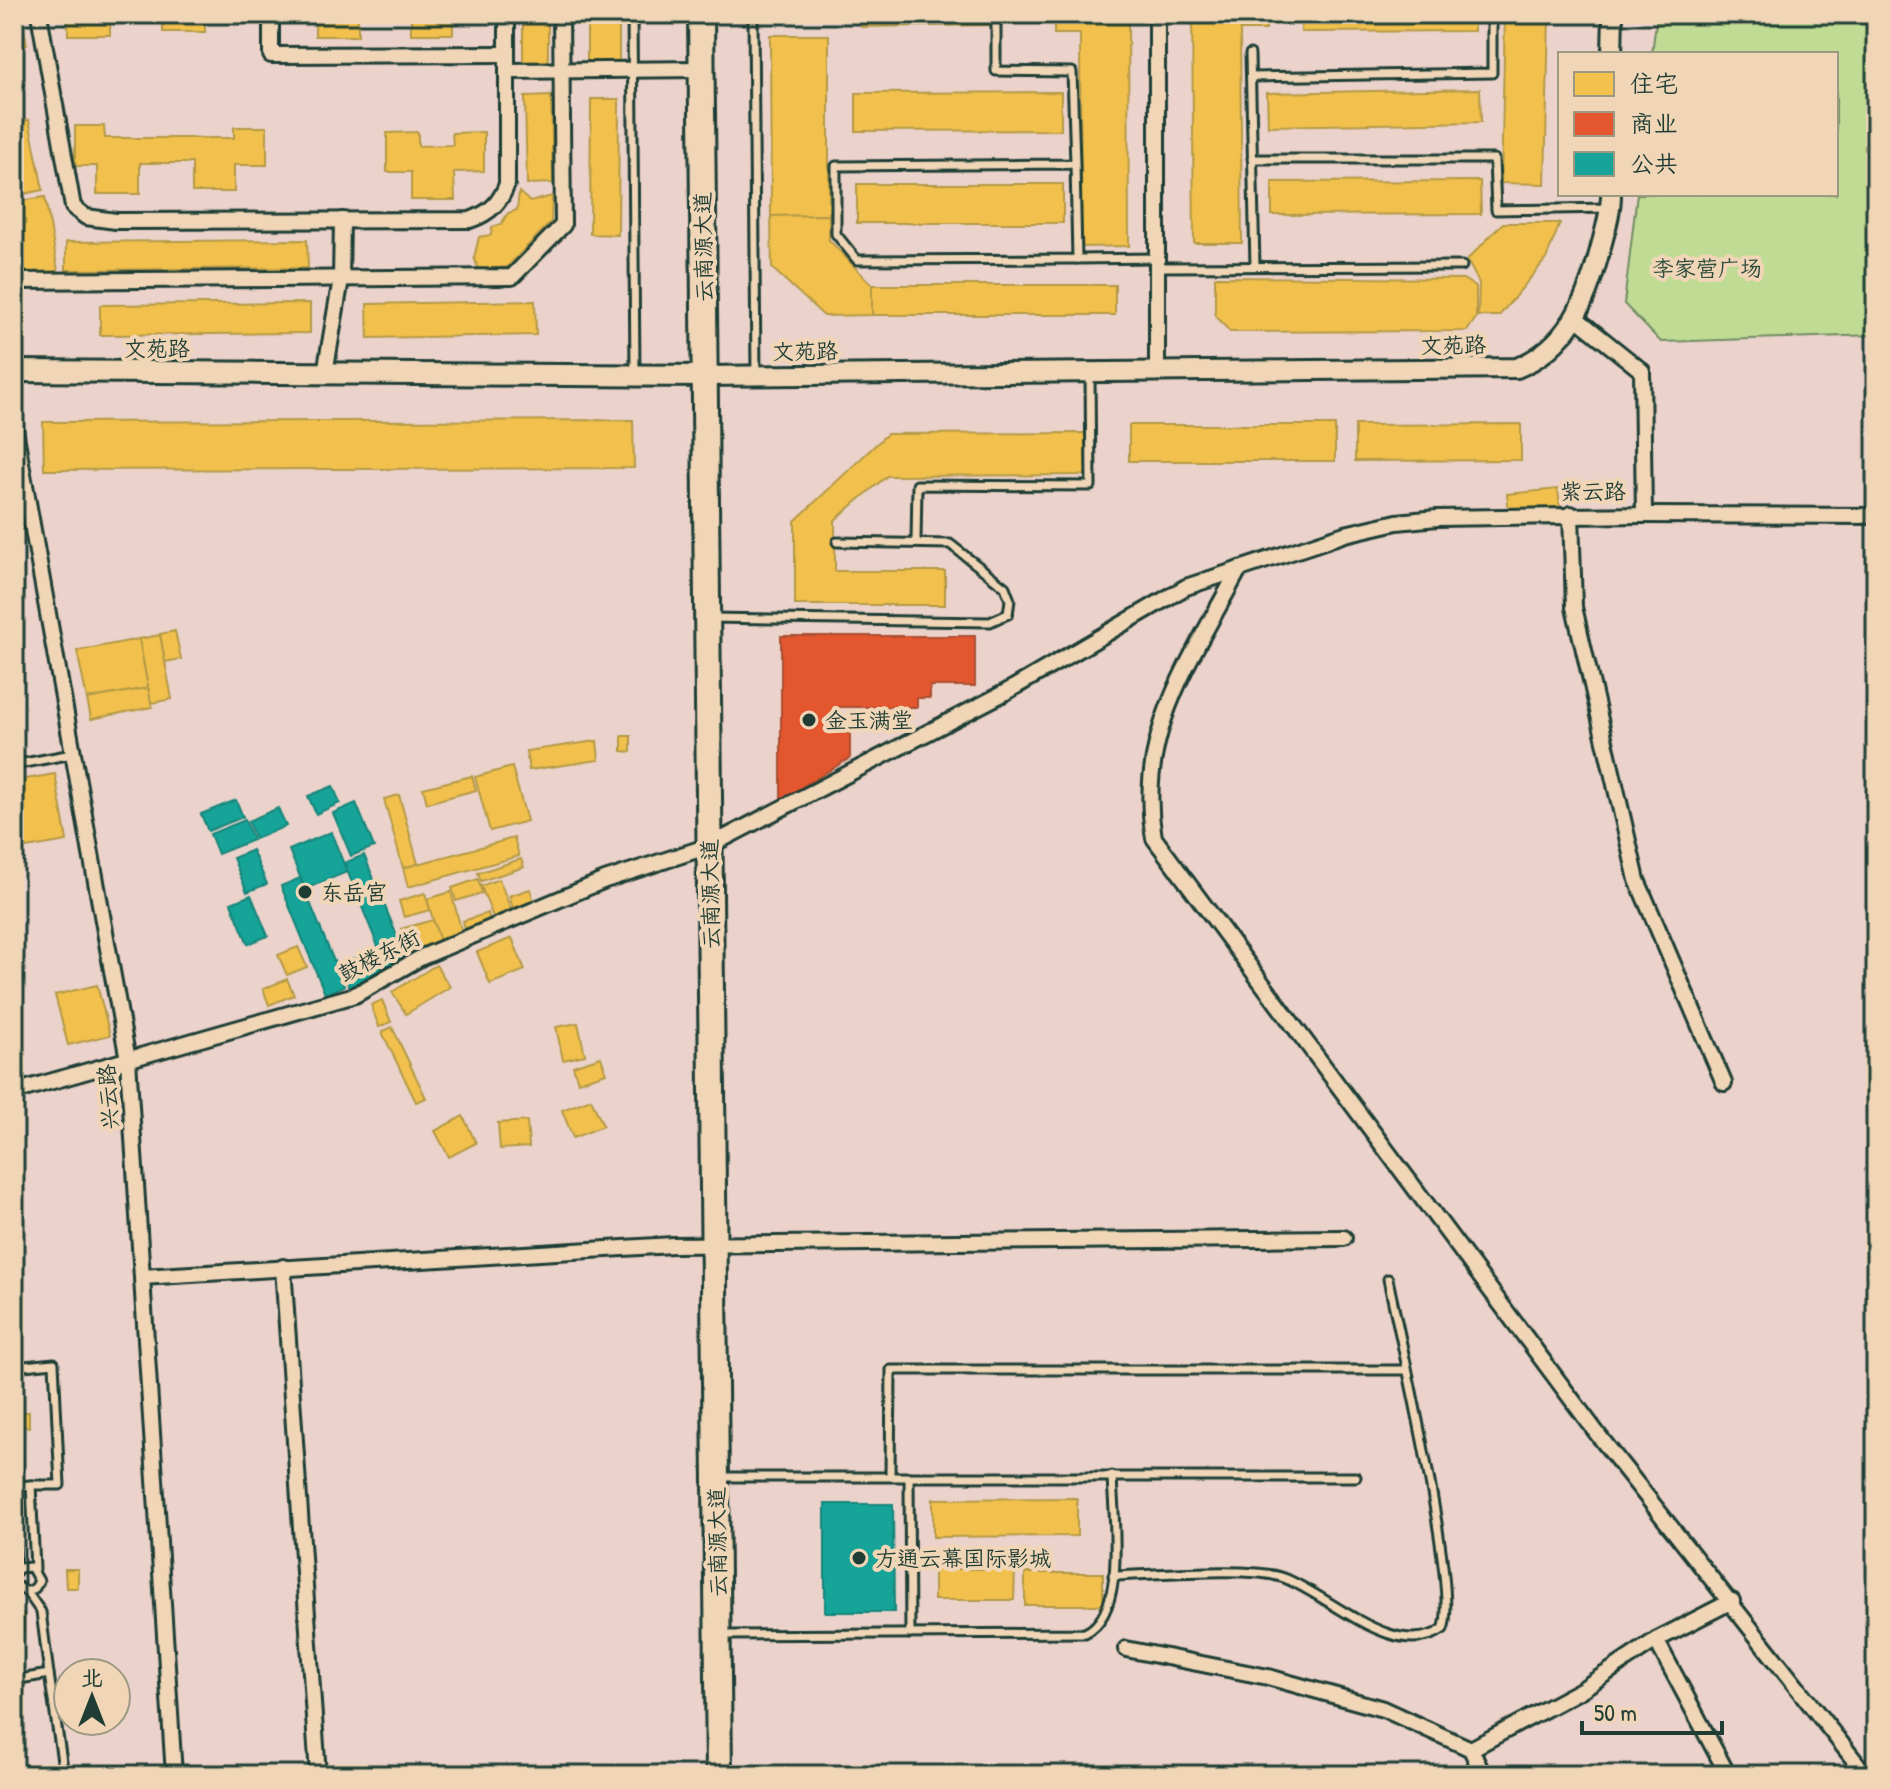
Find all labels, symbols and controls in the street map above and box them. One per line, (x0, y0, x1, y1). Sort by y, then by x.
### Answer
legend (1558, 52, 1838, 196)
text: 住宅 (1630, 67, 1678, 99)
text: 商业 (1630, 107, 1678, 139)
text: 公共 (1630, 147, 1678, 179)
street label: 云南源大道 (687, 192, 719, 302)
park label: 李家营广场 (1652, 253, 1762, 283)
street label: 文苑路 (1420, 329, 1486, 361)
street label: 文苑路 (124, 333, 190, 363)
street label: 文苑路 (772, 335, 838, 367)
street label: 紫云路 (1560, 476, 1626, 506)
place label: 金玉满堂 (825, 705, 913, 735)
marker: 金玉满堂 (800, 711, 818, 729)
street label: 云南源大道 (694, 839, 726, 949)
place label: 东岳宫 (321, 877, 387, 907)
marker: 东岳宫 (296, 883, 314, 901)
street label: 鼓楼东街 (333, 922, 425, 988)
street label: 兴云路 (91, 1063, 125, 1131)
street label: 云南源大道 (701, 1487, 733, 1597)
place label: 方通云幕国际影城 (875, 1543, 1051, 1573)
marker: 方通云幕国际影城 (850, 1549, 868, 1567)
north arrow (52, 1657, 132, 1737)
text: 北 (81, 1662, 103, 1692)
scale bar (1582, 1685, 1722, 1735)
text: 50 m (1594, 1696, 1637, 1728)

